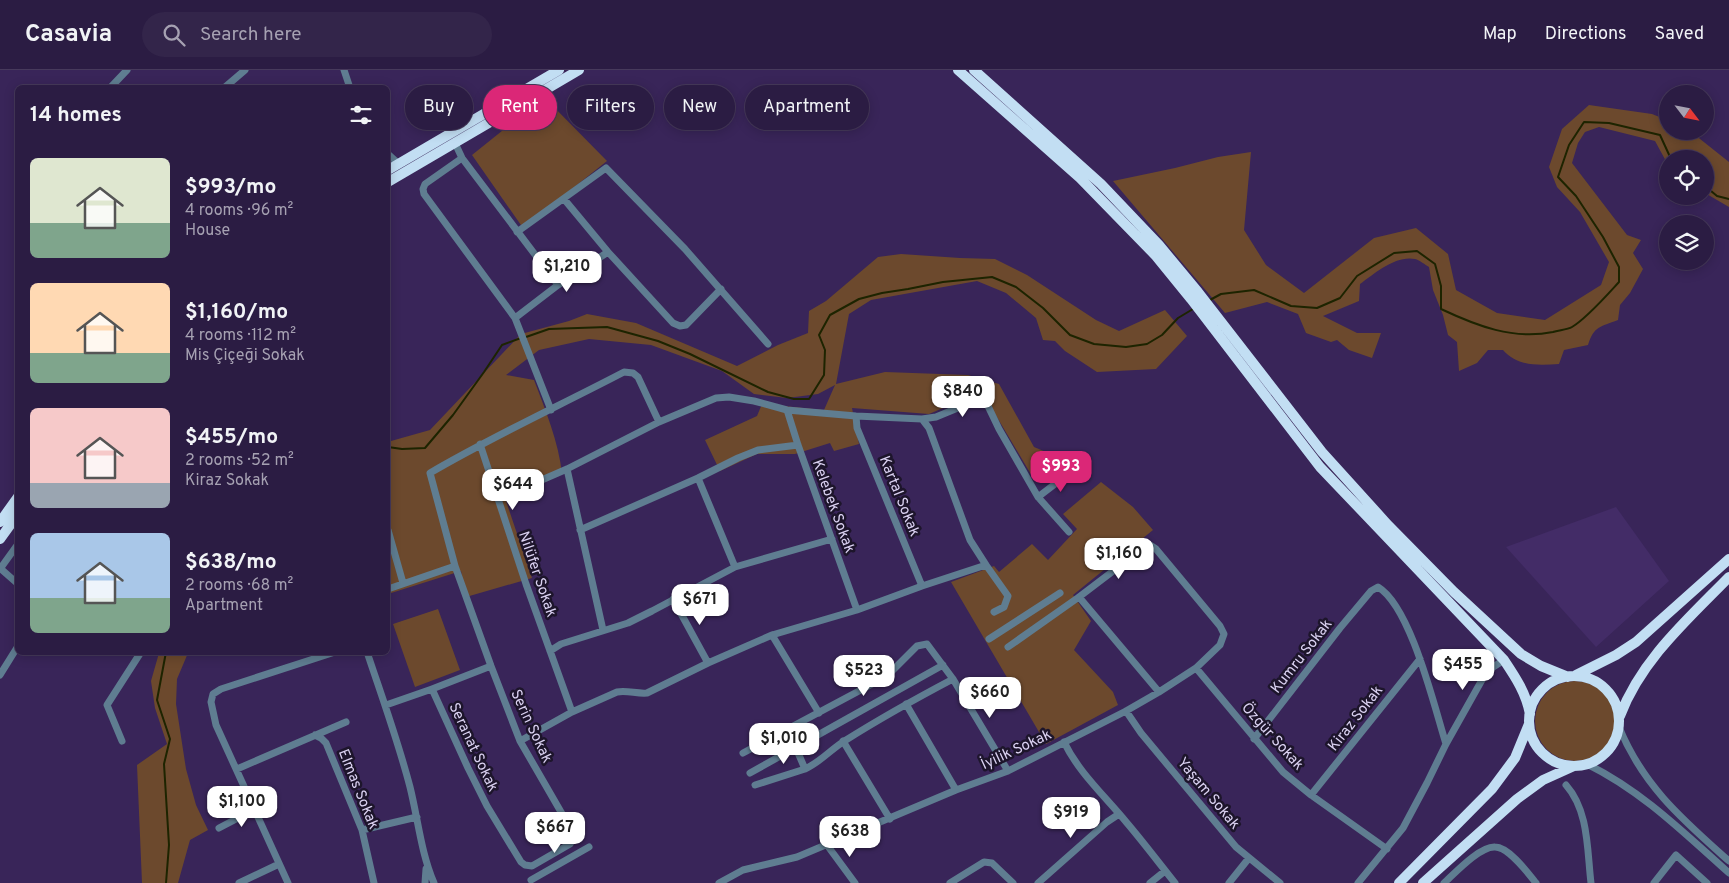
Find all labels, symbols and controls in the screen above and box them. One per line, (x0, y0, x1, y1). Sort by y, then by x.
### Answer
search box (142, 12, 492, 57)
text: Casavia (25, 20, 112, 50)
icon: search (160, 21, 188, 49)
text: Search here (200, 23, 302, 47)
text: Map (1483, 23, 1517, 46)
text: Directions (1545, 23, 1627, 46)
text: Saved (1655, 23, 1704, 46)
chip: Buy (405, 85, 473, 130)
chip: Rent (483, 85, 557, 130)
chip: Filters (567, 85, 654, 130)
chip: New (664, 85, 735, 130)
chip: Apartment (745, 85, 869, 130)
north arrow (1659, 85, 1714, 140)
map controls (1659, 85, 1714, 270)
icon: filters (347, 101, 375, 129)
text: 14 homes (30, 102, 122, 129)
button: locate (1659, 150, 1714, 205)
text: $993/mo (185, 174, 276, 201)
icon: home (70, 178, 130, 238)
text: 4 rooms · 96 m² (185, 201, 293, 221)
button: layers (1659, 215, 1714, 270)
text: House (185, 221, 230, 241)
pin: $1,210 (526, 250, 608, 293)
text: $1,210 (544, 257, 590, 277)
text: $1,160/mo (185, 299, 288, 326)
icon: home (70, 303, 130, 363)
text: 4 rooms · 112 m² (185, 326, 296, 346)
text: Mis Çiçeği Sokak (185, 346, 305, 366)
pin: $840 (933, 376, 993, 418)
text: $840 (943, 382, 983, 402)
text: $455/mo (185, 424, 278, 451)
icon: home (70, 428, 130, 488)
pin: $993 (1031, 450, 1091, 493)
text: 2 rooms · 52 m² (185, 451, 294, 471)
street label: Kartal Sokak (874, 453, 923, 540)
street label: Kelebek Sokak (807, 457, 858, 556)
text: $993 (1042, 457, 1080, 477)
pin: $644 (483, 468, 543, 511)
text: Kiraz Sokak (185, 471, 269, 491)
text: $644 (493, 475, 533, 495)
street label: Nilüfer Sokak (513, 529, 560, 620)
pin: $1,160 (1078, 538, 1160, 580)
text: $1,160 (1096, 544, 1142, 564)
text: $638/mo (185, 549, 277, 576)
icon: home (70, 553, 130, 613)
text: 2 rooms · 68 m² (185, 576, 293, 596)
pin: $671 (670, 584, 730, 626)
text: $671 (683, 590, 717, 610)
text: Apartment (185, 596, 263, 616)
street label: Kumru Sokak (1267, 616, 1337, 698)
pin: $455 (1433, 648, 1493, 691)
pin: $523 (834, 654, 894, 697)
text: $455 (1443, 655, 1483, 675)
text: $523 (845, 661, 883, 681)
pin: $660 (960, 676, 1020, 719)
street label: Kiraz Sokak (1324, 682, 1388, 756)
text: $660 (970, 683, 1010, 703)
street label: Serin Sokak (505, 687, 556, 766)
street label: Özgür Sokak (1236, 698, 1308, 775)
street label: Seranat Sokak (444, 700, 502, 795)
pin: $1,010 (743, 722, 825, 765)
street label: İyilik Sokak (978, 725, 1055, 775)
text: $1,010 (760, 729, 808, 749)
street label: Elmas Sokak (333, 747, 382, 832)
street label: Yaşam Sokak (1172, 754, 1243, 834)
pin: $1,100 (201, 786, 283, 828)
text: $1,100 (218, 792, 266, 812)
pin: $919 (1041, 796, 1101, 839)
text: $919 (1053, 803, 1089, 823)
pin: $667 (525, 812, 585, 854)
pin: $638 (820, 816, 880, 858)
text: $667 (536, 818, 574, 838)
text: $638 (830, 822, 870, 842)

